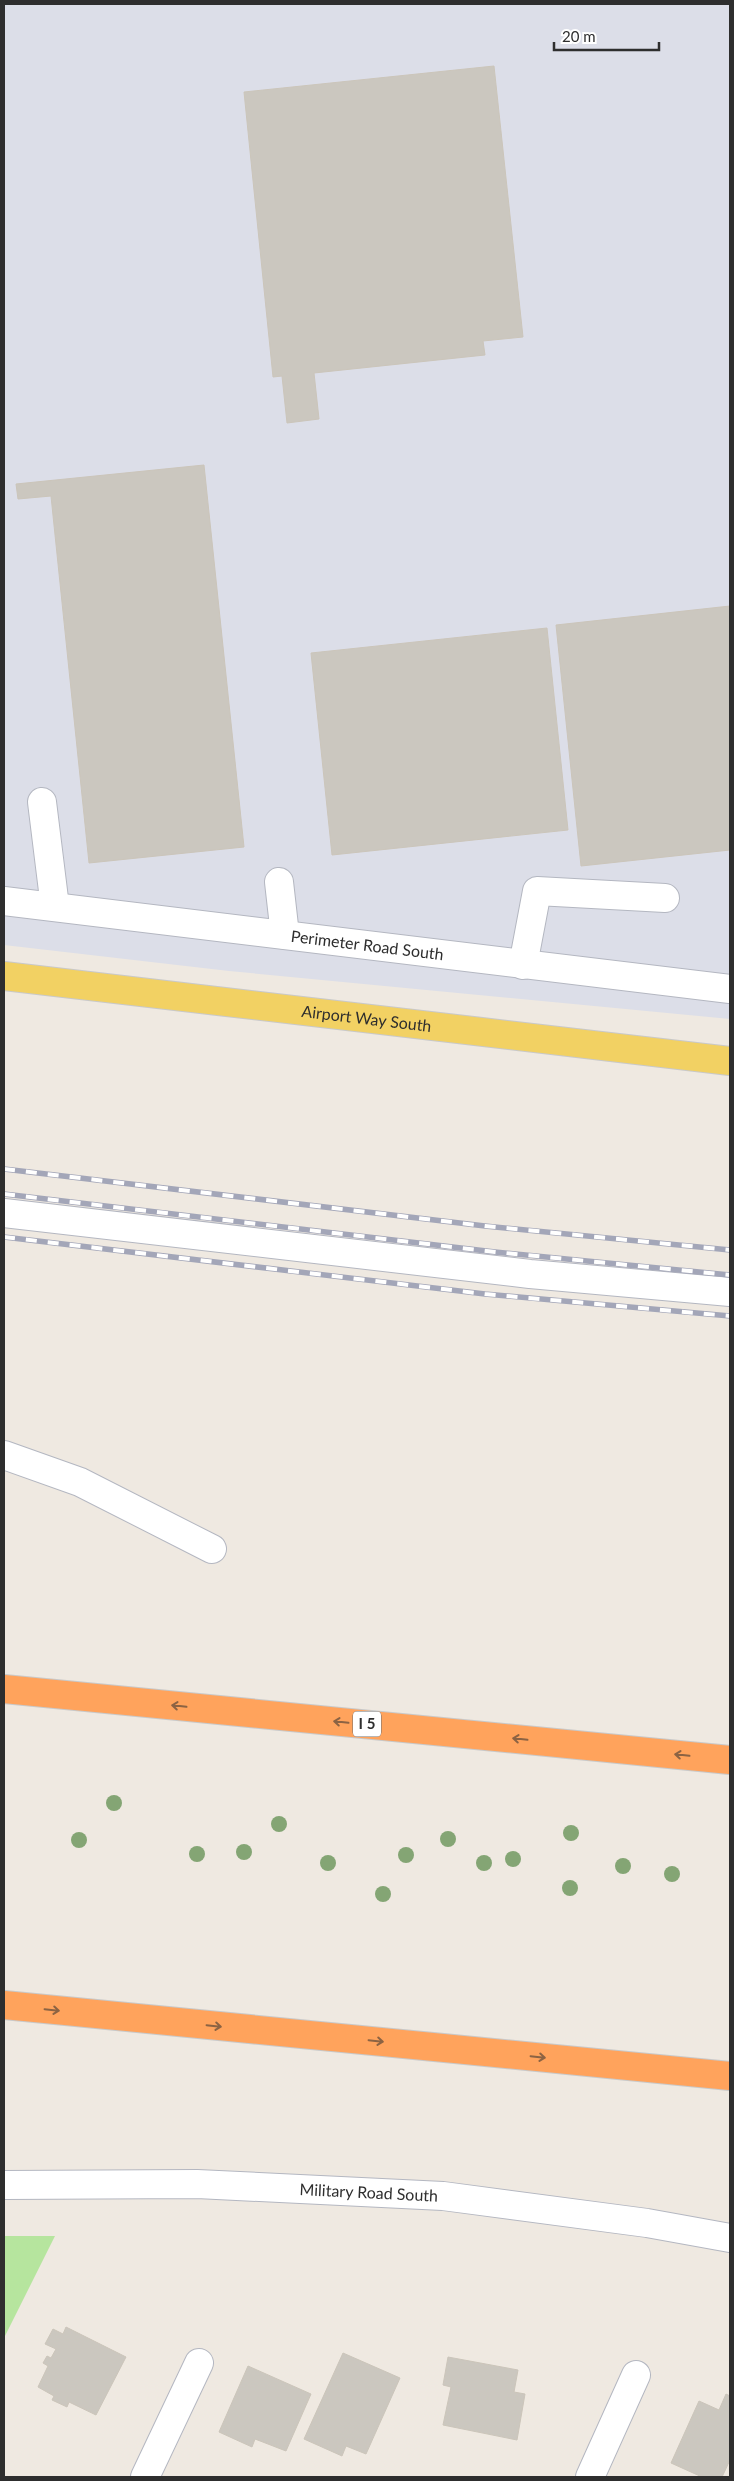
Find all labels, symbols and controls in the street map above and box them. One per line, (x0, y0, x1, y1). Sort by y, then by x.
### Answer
scale bar (554, 20, 659, 52)
text: 20 m (562, 27, 596, 45)
street label: Perimeter Road South (290, 926, 445, 963)
street label: Airport Way South (301, 1001, 433, 1035)
one-way arrow (171, 1701, 187, 1711)
road number: I 5 (353, 1712, 381, 1736)
one-way arrow (333, 1717, 349, 1727)
one-way arrow (512, 1734, 528, 1744)
one-way arrow (674, 1750, 690, 1760)
one-way arrow (44, 2005, 60, 2015)
one-way arrow (206, 2021, 222, 2030)
one-way arrow (367, 2036, 383, 2046)
one-way arrow (529, 2052, 545, 2062)
street label: Military Road South (299, 2179, 439, 2205)

